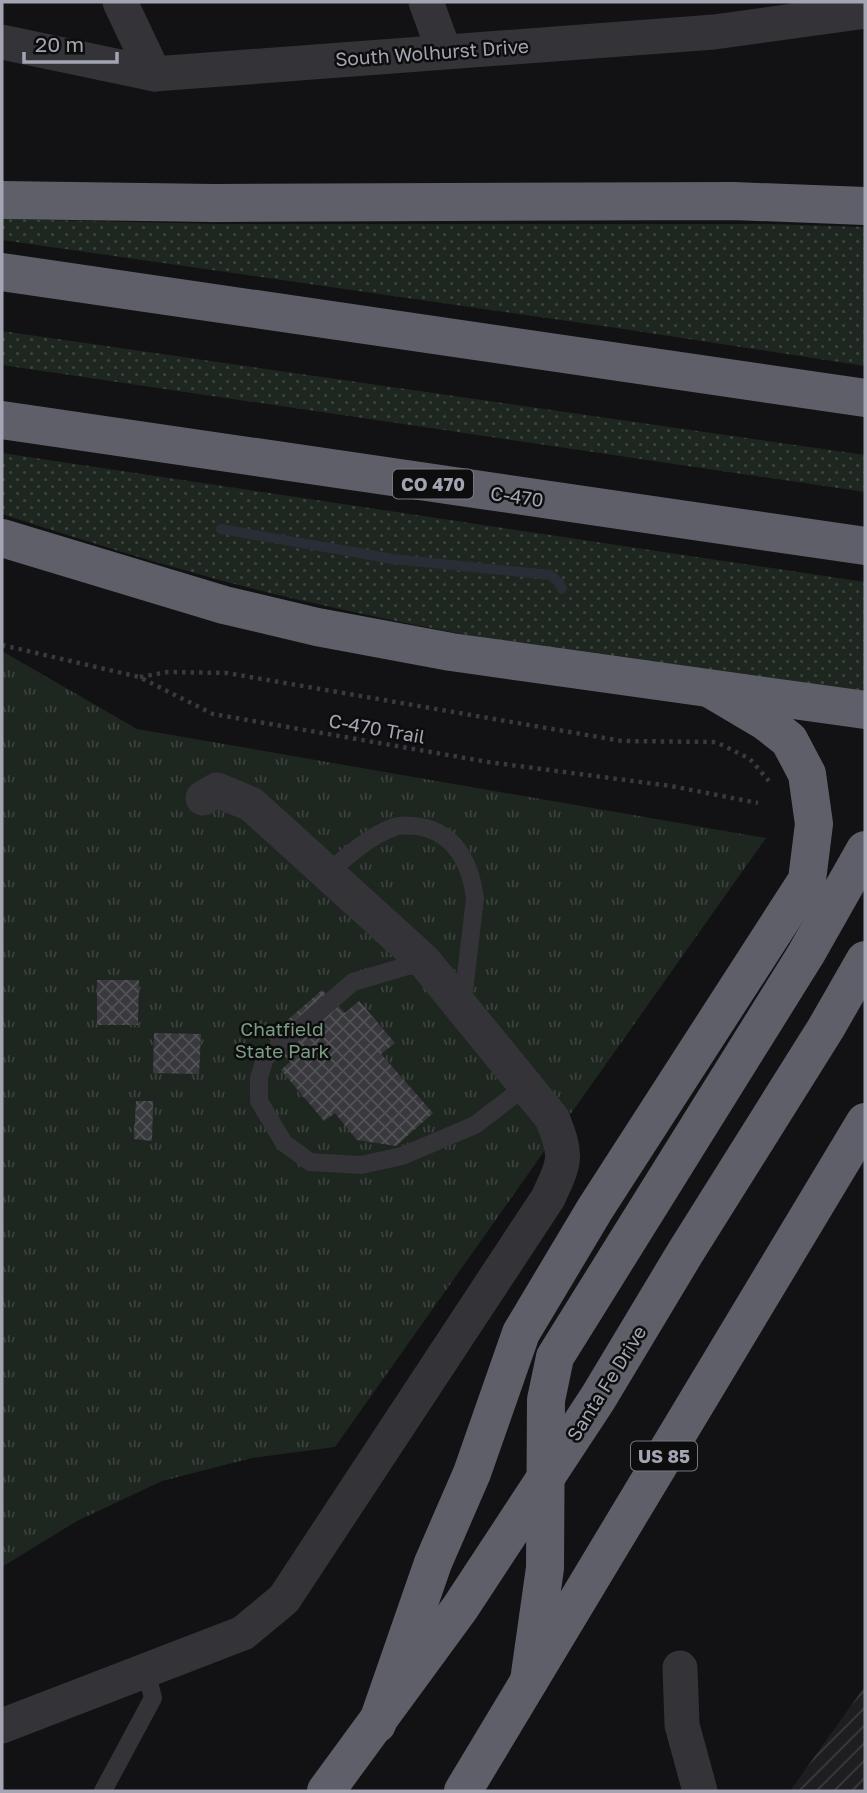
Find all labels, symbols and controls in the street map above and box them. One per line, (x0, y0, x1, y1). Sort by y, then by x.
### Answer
scale bar (24, 21, 117, 65)
text: 20 m (35, 31, 84, 57)
street label: South Wolhurst Drive (334, 34, 530, 70)
road number: CO 470 (393, 470, 473, 498)
street label: C-470 (489, 481, 545, 511)
street label: C-470 Trail (327, 708, 427, 748)
park label: Chatfield State Park (235, 1017, 329, 1062)
street label: Santa Fe Drive (561, 1321, 651, 1445)
road number: US 85 (631, 1442, 697, 1470)

